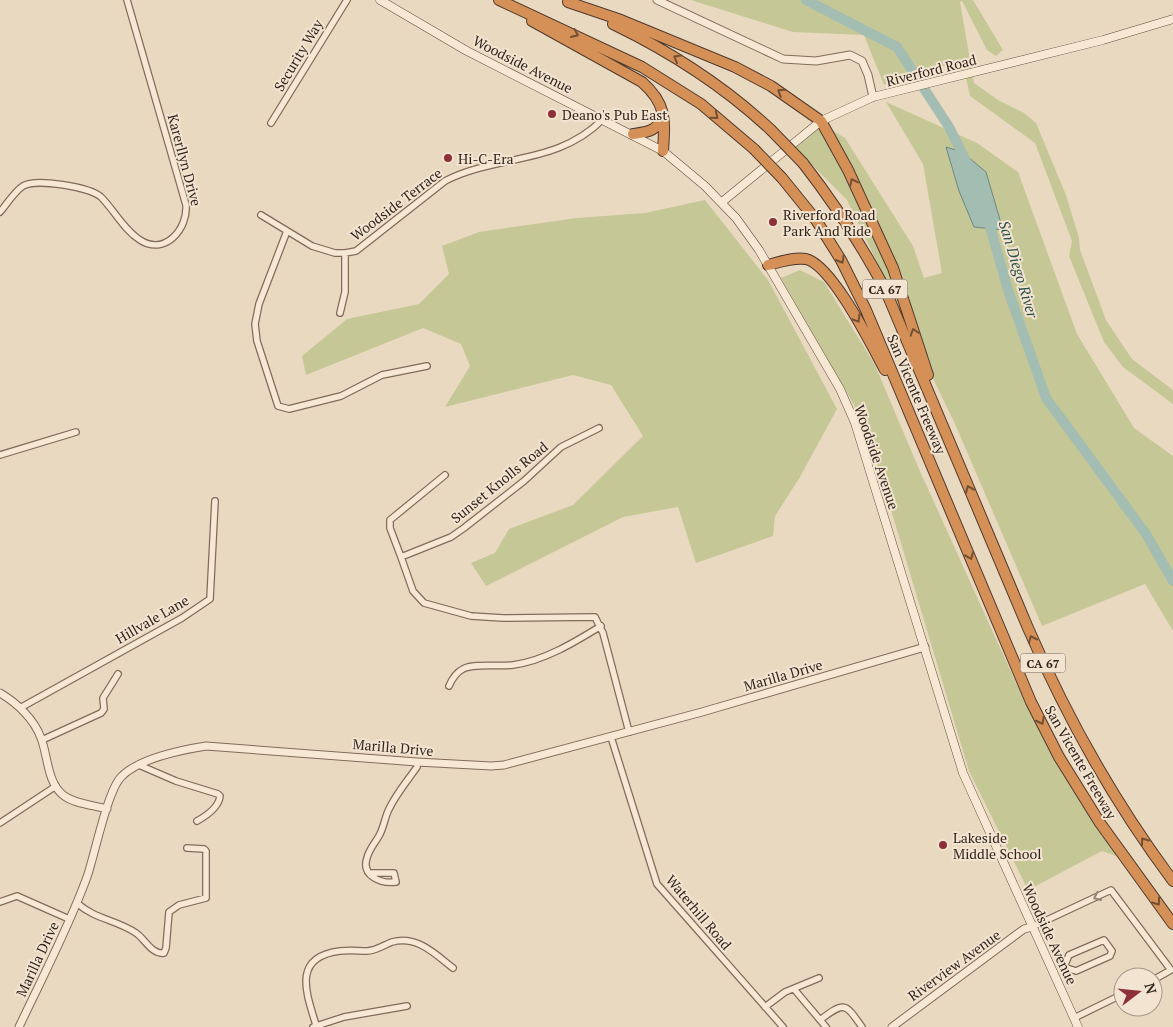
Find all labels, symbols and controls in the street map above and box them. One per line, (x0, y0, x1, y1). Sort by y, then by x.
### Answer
street label: Security Way (269, 15, 327, 94)
one-way arrow (570, 28, 579, 39)
street label: Woodside Avenue (470, 31, 576, 97)
street label: Riverford Road (884, 50, 978, 90)
one-way arrow (674, 55, 683, 65)
one-way arrow (777, 89, 786, 99)
place label: Deano's Pub East (562, 105, 668, 124)
marker: Deano's Pub East (546, 108, 558, 120)
one-way arrow (710, 110, 719, 119)
street label: Karerllyn Drive (164, 112, 206, 208)
place label: Hi-C-Era (458, 149, 514, 168)
marker: Hi-C-Era (442, 152, 454, 164)
street label: Woodside Terrace (346, 163, 446, 245)
one-way arrow (849, 178, 859, 187)
place label: Riverford Road Park And Ride (783, 205, 876, 240)
marker: Riverford Road Park And Ride (767, 216, 779, 228)
water label: San Diego River (995, 218, 1044, 321)
one-way arrow (834, 255, 844, 264)
road number: CA 67 (862, 280, 908, 298)
one-way arrow (851, 313, 861, 322)
one-way arrow (910, 328, 920, 337)
street label: San Vicente Freeway (883, 331, 951, 458)
street label: Woodside Avenue (850, 402, 904, 512)
street label: Sunset Knolls Road (446, 437, 552, 527)
one-way arrow (965, 485, 976, 494)
one-way arrow (963, 551, 974, 560)
street label: Hillvale Lane (112, 590, 192, 648)
one-way arrow (1028, 635, 1039, 644)
road number: CA 67 (1020, 654, 1066, 672)
street label: Marilla Drive (741, 655, 825, 695)
street label: San Vicente Freeway (1041, 702, 1122, 823)
one-way arrow (1035, 716, 1045, 725)
street label: Marilla Drive (352, 734, 434, 760)
place label: Lakeside Middle School (953, 828, 1042, 863)
one-way arrow (1141, 838, 1151, 847)
marker: Lakeside Middle School (937, 839, 949, 851)
street label: Waterhill Road (662, 871, 736, 954)
street label: Woodside Avenue (1018, 880, 1082, 988)
one-way arrow (1093, 891, 1102, 902)
one-way arrow (1151, 896, 1160, 906)
street label: Marilla Drive (11, 918, 63, 1000)
street label: Riverview Avenue (904, 925, 1004, 1005)
north arrow (1113, 967, 1163, 1017)
text: N (1140, 981, 1162, 996)

